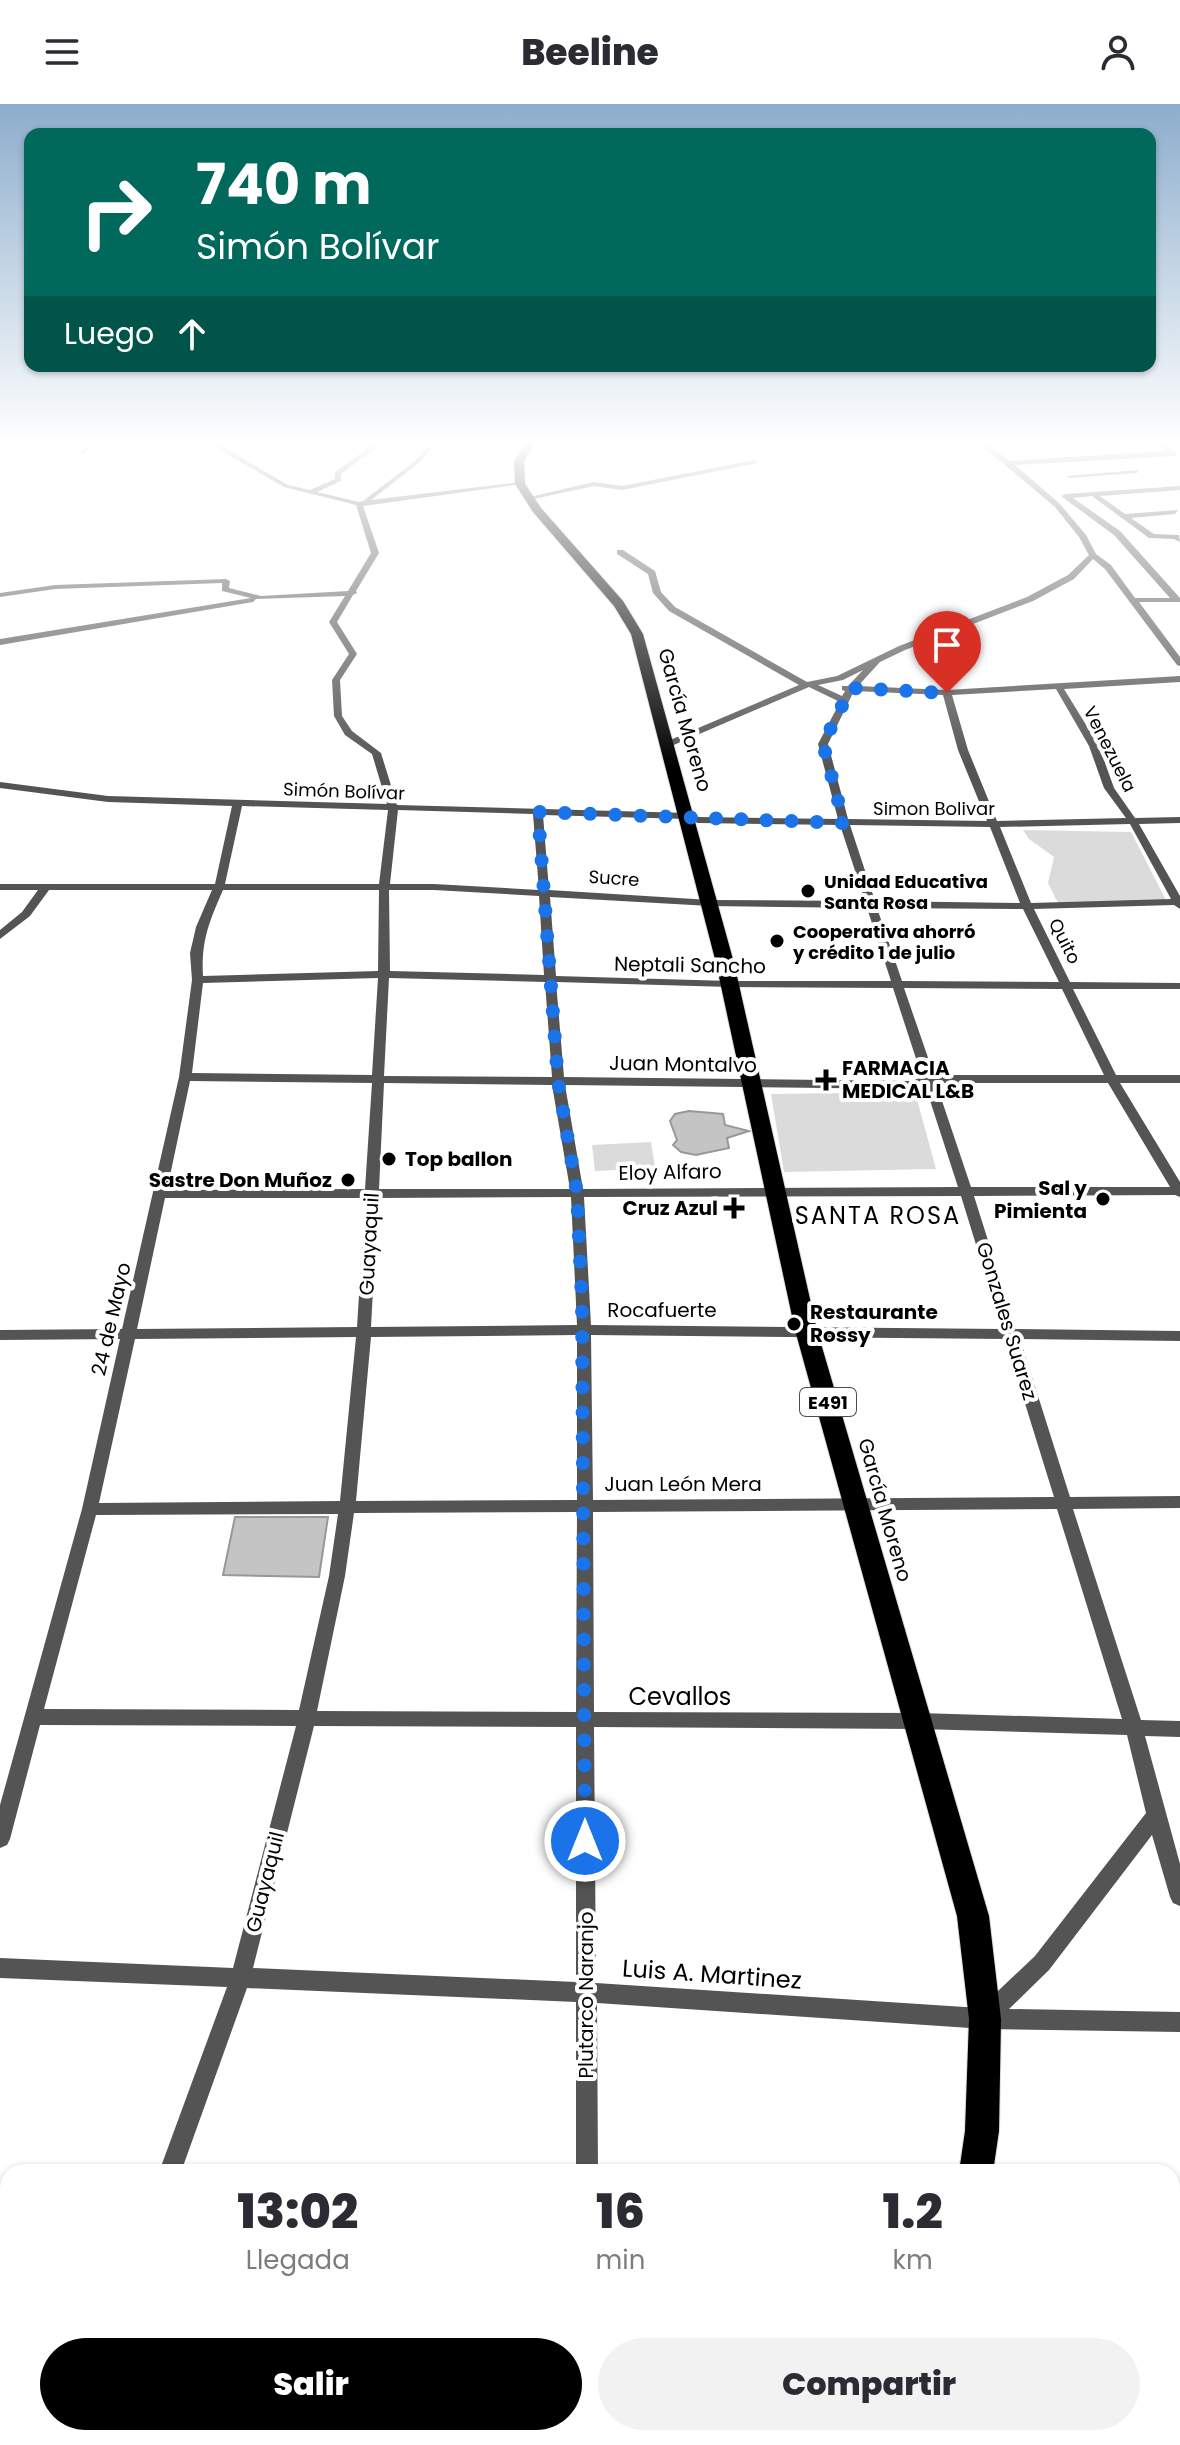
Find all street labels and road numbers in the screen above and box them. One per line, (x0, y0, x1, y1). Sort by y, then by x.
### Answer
street label: García Moreno (651, 645, 719, 795)
street label: Venezuela (1078, 702, 1142, 796)
street label: Simón Bolívar (283, 776, 406, 806)
street label: Simon Bolivar (873, 796, 995, 821)
street label: Sucre (588, 864, 640, 892)
street label: Quito (1043, 914, 1087, 968)
street label: Neptali Sancho (614, 950, 766, 980)
street label: Juan Montalvo (609, 1049, 757, 1079)
street label: Eloy Alfaro (618, 1157, 722, 1187)
street label: Guayaquil (352, 1192, 386, 1296)
street label: Gonzales Suarez (970, 1239, 1044, 1403)
street label: 24 de Mayo (84, 1260, 138, 1378)
street label: Rocafuerte (607, 1296, 717, 1324)
road number: E491 (800, 1388, 856, 1416)
street label: García Moreno (851, 1435, 919, 1585)
street label: Juan León Mera (604, 1470, 762, 1498)
street label: Cevallos (629, 1680, 731, 1713)
street label: Guayaquil (239, 1829, 291, 1935)
street label: Plutarco Naranjo (572, 1912, 600, 2078)
street label: Luis A. Martinez (621, 1951, 803, 1997)

